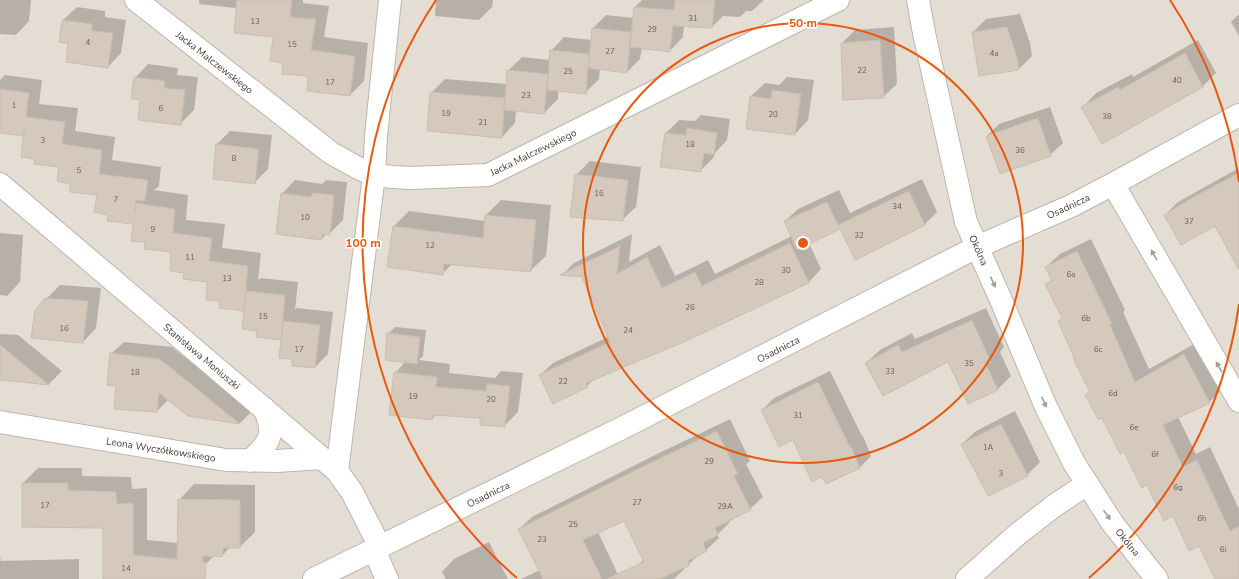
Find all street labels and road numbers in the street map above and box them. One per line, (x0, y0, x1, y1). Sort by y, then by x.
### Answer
street label: Jacka Malczewskiego (172, 28, 256, 98)
street label: Jacka Malczewskiego (487, 126, 579, 180)
street label: Osadnicza (1045, 191, 1092, 223)
street label: Okólna (965, 233, 991, 268)
street label: Stanisława Moniuszki (160, 320, 243, 393)
street label: Osadnicza (755, 333, 802, 367)
street label: Leona Wyczółkowskiego (105, 434, 217, 466)
street label: Osadnicza (465, 478, 512, 511)
street label: Okólna (1112, 526, 1143, 559)

